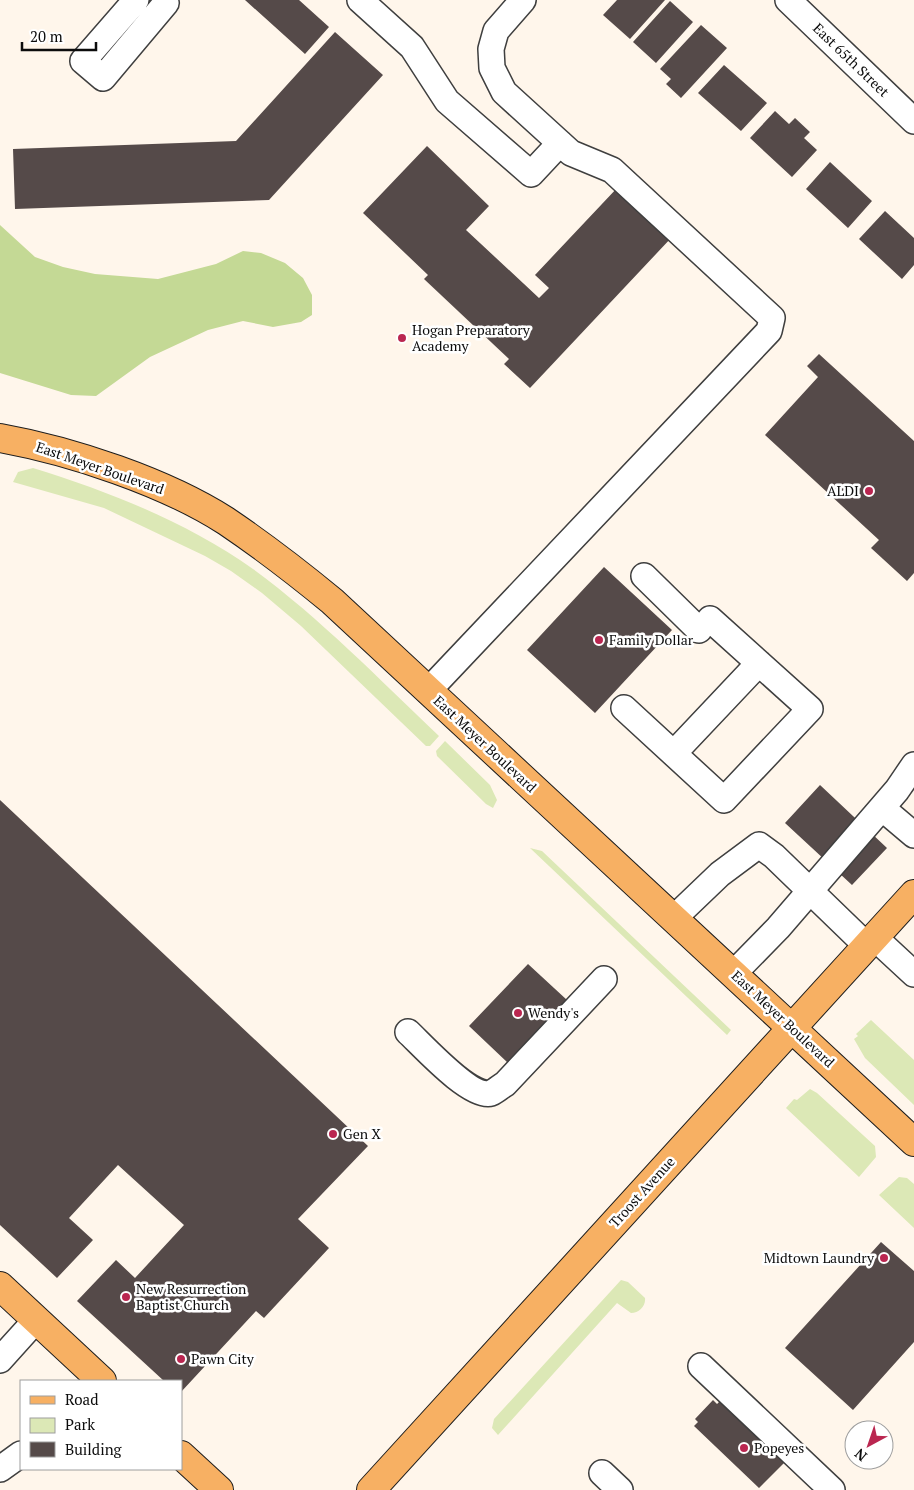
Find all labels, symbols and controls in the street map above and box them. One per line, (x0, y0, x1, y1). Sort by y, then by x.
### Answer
street label: East 65th Street (809, 18, 894, 101)
scale bar (22, 20, 96, 52)
text: 20 m (30, 26, 63, 46)
place label: Hogan Preparatory Academy (412, 320, 531, 355)
marker: Hogan Preparatory Academy (396, 332, 408, 344)
street label: East Meyer Boulevard (34, 437, 167, 498)
place label: ALDI (827, 481, 859, 500)
marker: ALDI (863, 485, 875, 497)
place label: Family Dollar (609, 630, 694, 649)
marker: Family Dollar (593, 634, 605, 646)
street label: East Meyer Boulevard (430, 691, 541, 796)
street label: East Meyer Boulevard (728, 966, 839, 1071)
place label: Wendy's (528, 1003, 579, 1022)
marker: Wendy's (512, 1007, 524, 1019)
place label: Gen X (343, 1124, 381, 1143)
marker: Gen X (327, 1128, 339, 1140)
street label: Troost Avenue (605, 1152, 679, 1231)
place label: Midtown Laundry (764, 1248, 875, 1267)
marker: Midtown Laundry (878, 1252, 890, 1264)
place label: New Resurrection Baptist Church (136, 1279, 247, 1314)
marker: New Resurrection Baptist Church (120, 1291, 132, 1303)
place label: Pawn City (191, 1349, 255, 1368)
marker: Pawn City (175, 1353, 187, 1365)
legend (20, 1380, 182, 1470)
text: Road (65, 1389, 98, 1409)
text: Park (65, 1414, 95, 1434)
north arrow (844, 1420, 894, 1470)
place label: Popeyes (754, 1438, 804, 1457)
text: Building (65, 1439, 123, 1459)
marker: Popeyes (738, 1442, 750, 1454)
text: N (850, 1444, 870, 1466)

